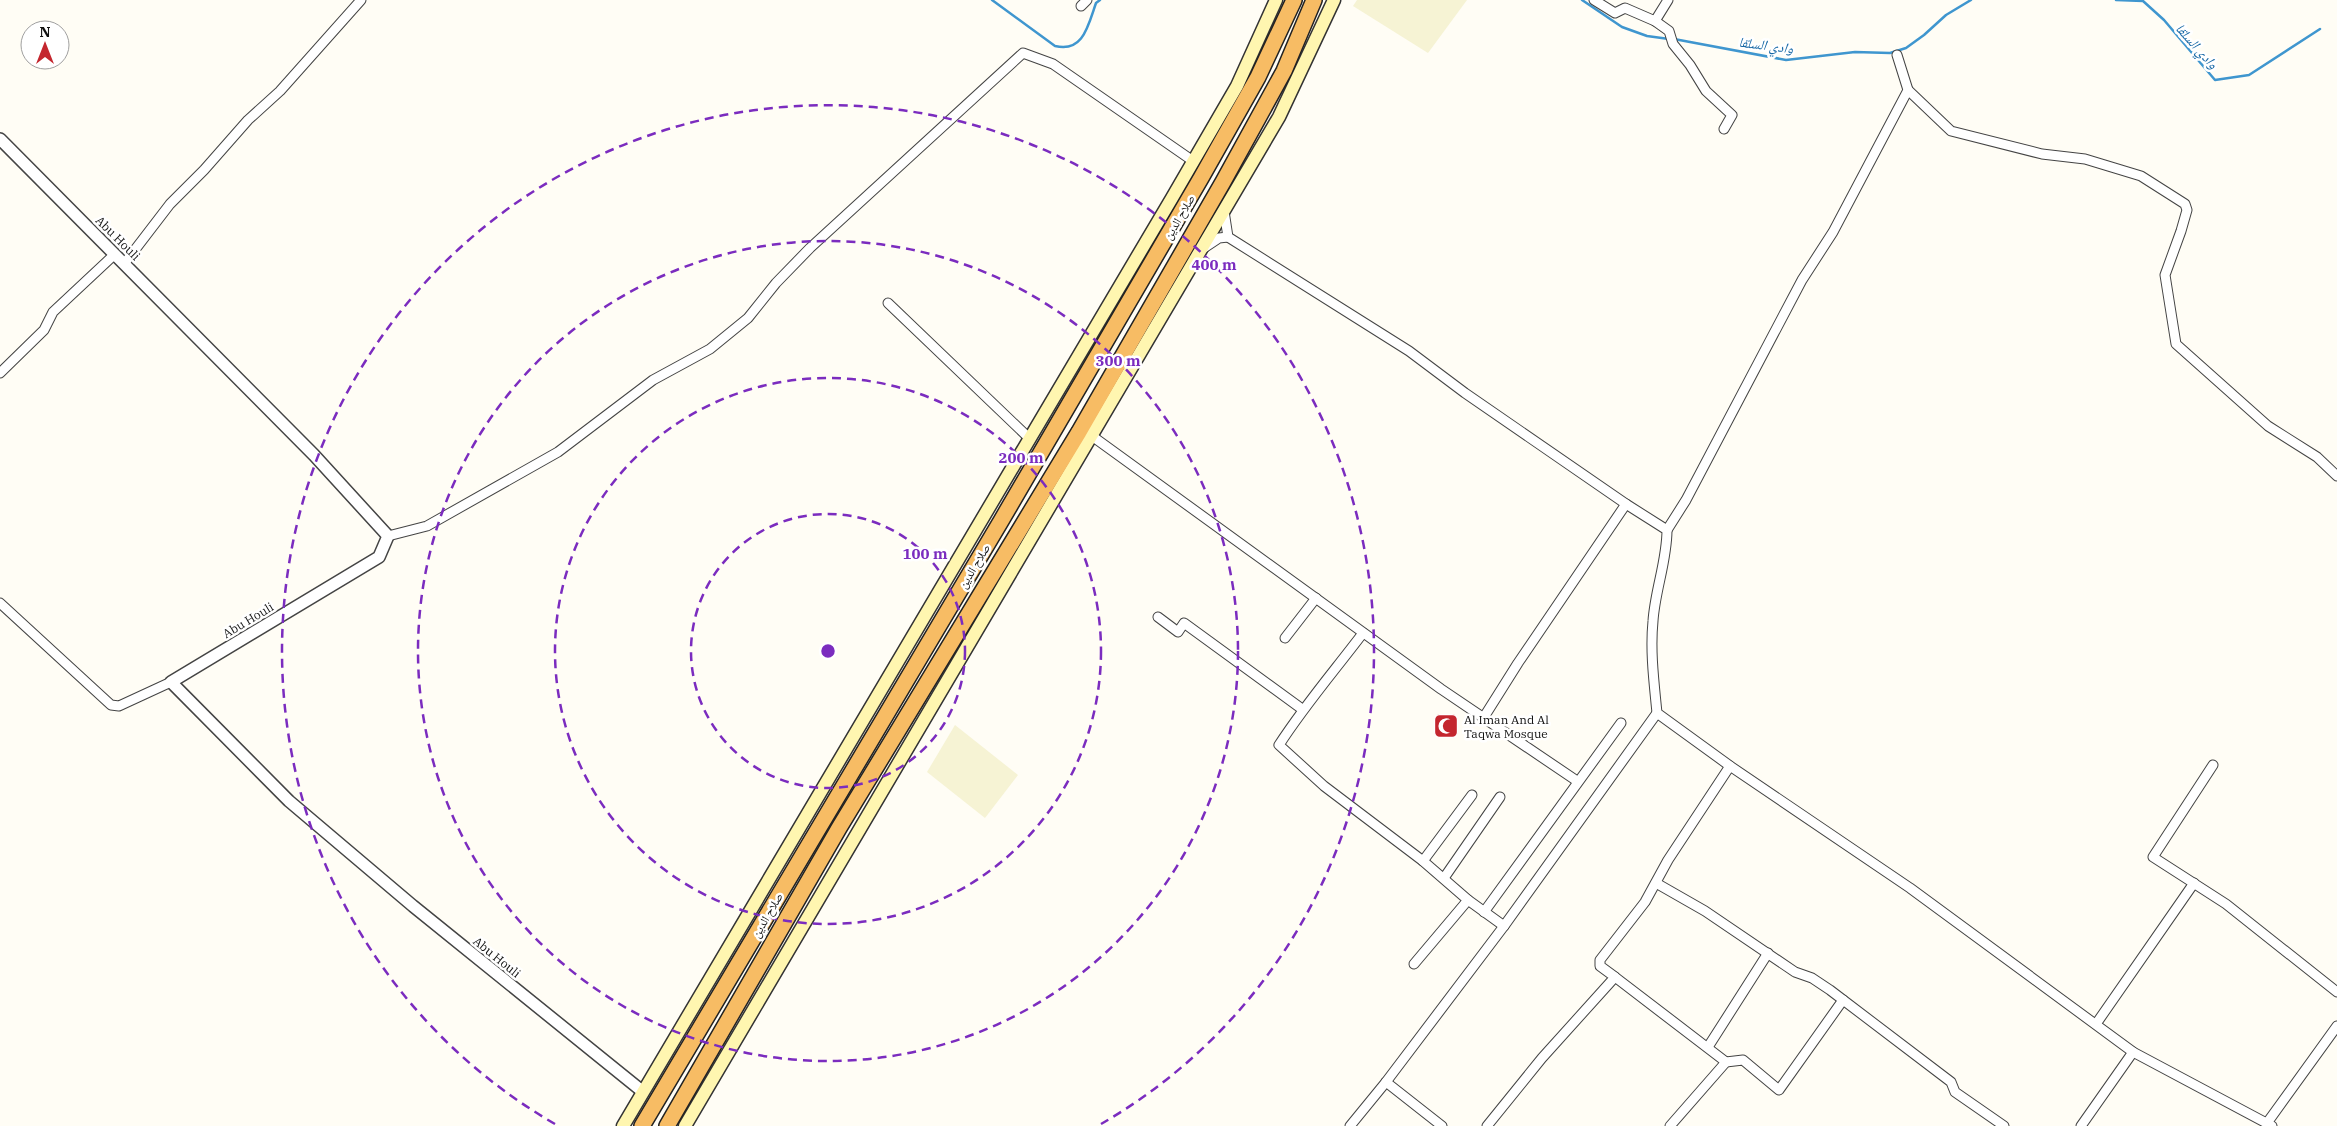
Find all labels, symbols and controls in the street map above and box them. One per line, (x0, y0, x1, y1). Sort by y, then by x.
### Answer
water label: وادي السلقا (2170, 19, 2222, 75)
north arrow (20, 20, 70, 70)
text: N (39, 23, 51, 41)
water label: وادي السلقا (1737, 33, 1795, 60)
street label: صلاح الدين (1160, 192, 1198, 242)
street label: Abu Houli (93, 213, 143, 263)
text: 400 m (1191, 255, 1237, 274)
text: 300 m (1095, 351, 1141, 370)
text: 200 m (998, 448, 1044, 467)
street label: صلاح الدين (955, 541, 993, 591)
text: 100 m (902, 544, 948, 563)
street label: Abu Houli (220, 599, 276, 641)
centre of rings (819, 642, 837, 660)
place label: Al Iman And Al Taqwa Mosque (1464, 712, 1549, 741)
mosque icon: Al Iman And Al Taqwa Mosque (1433, 713, 1459, 739)
street label: صلاح الدين (748, 890, 786, 940)
street label: Abu Houli (470, 933, 524, 981)

